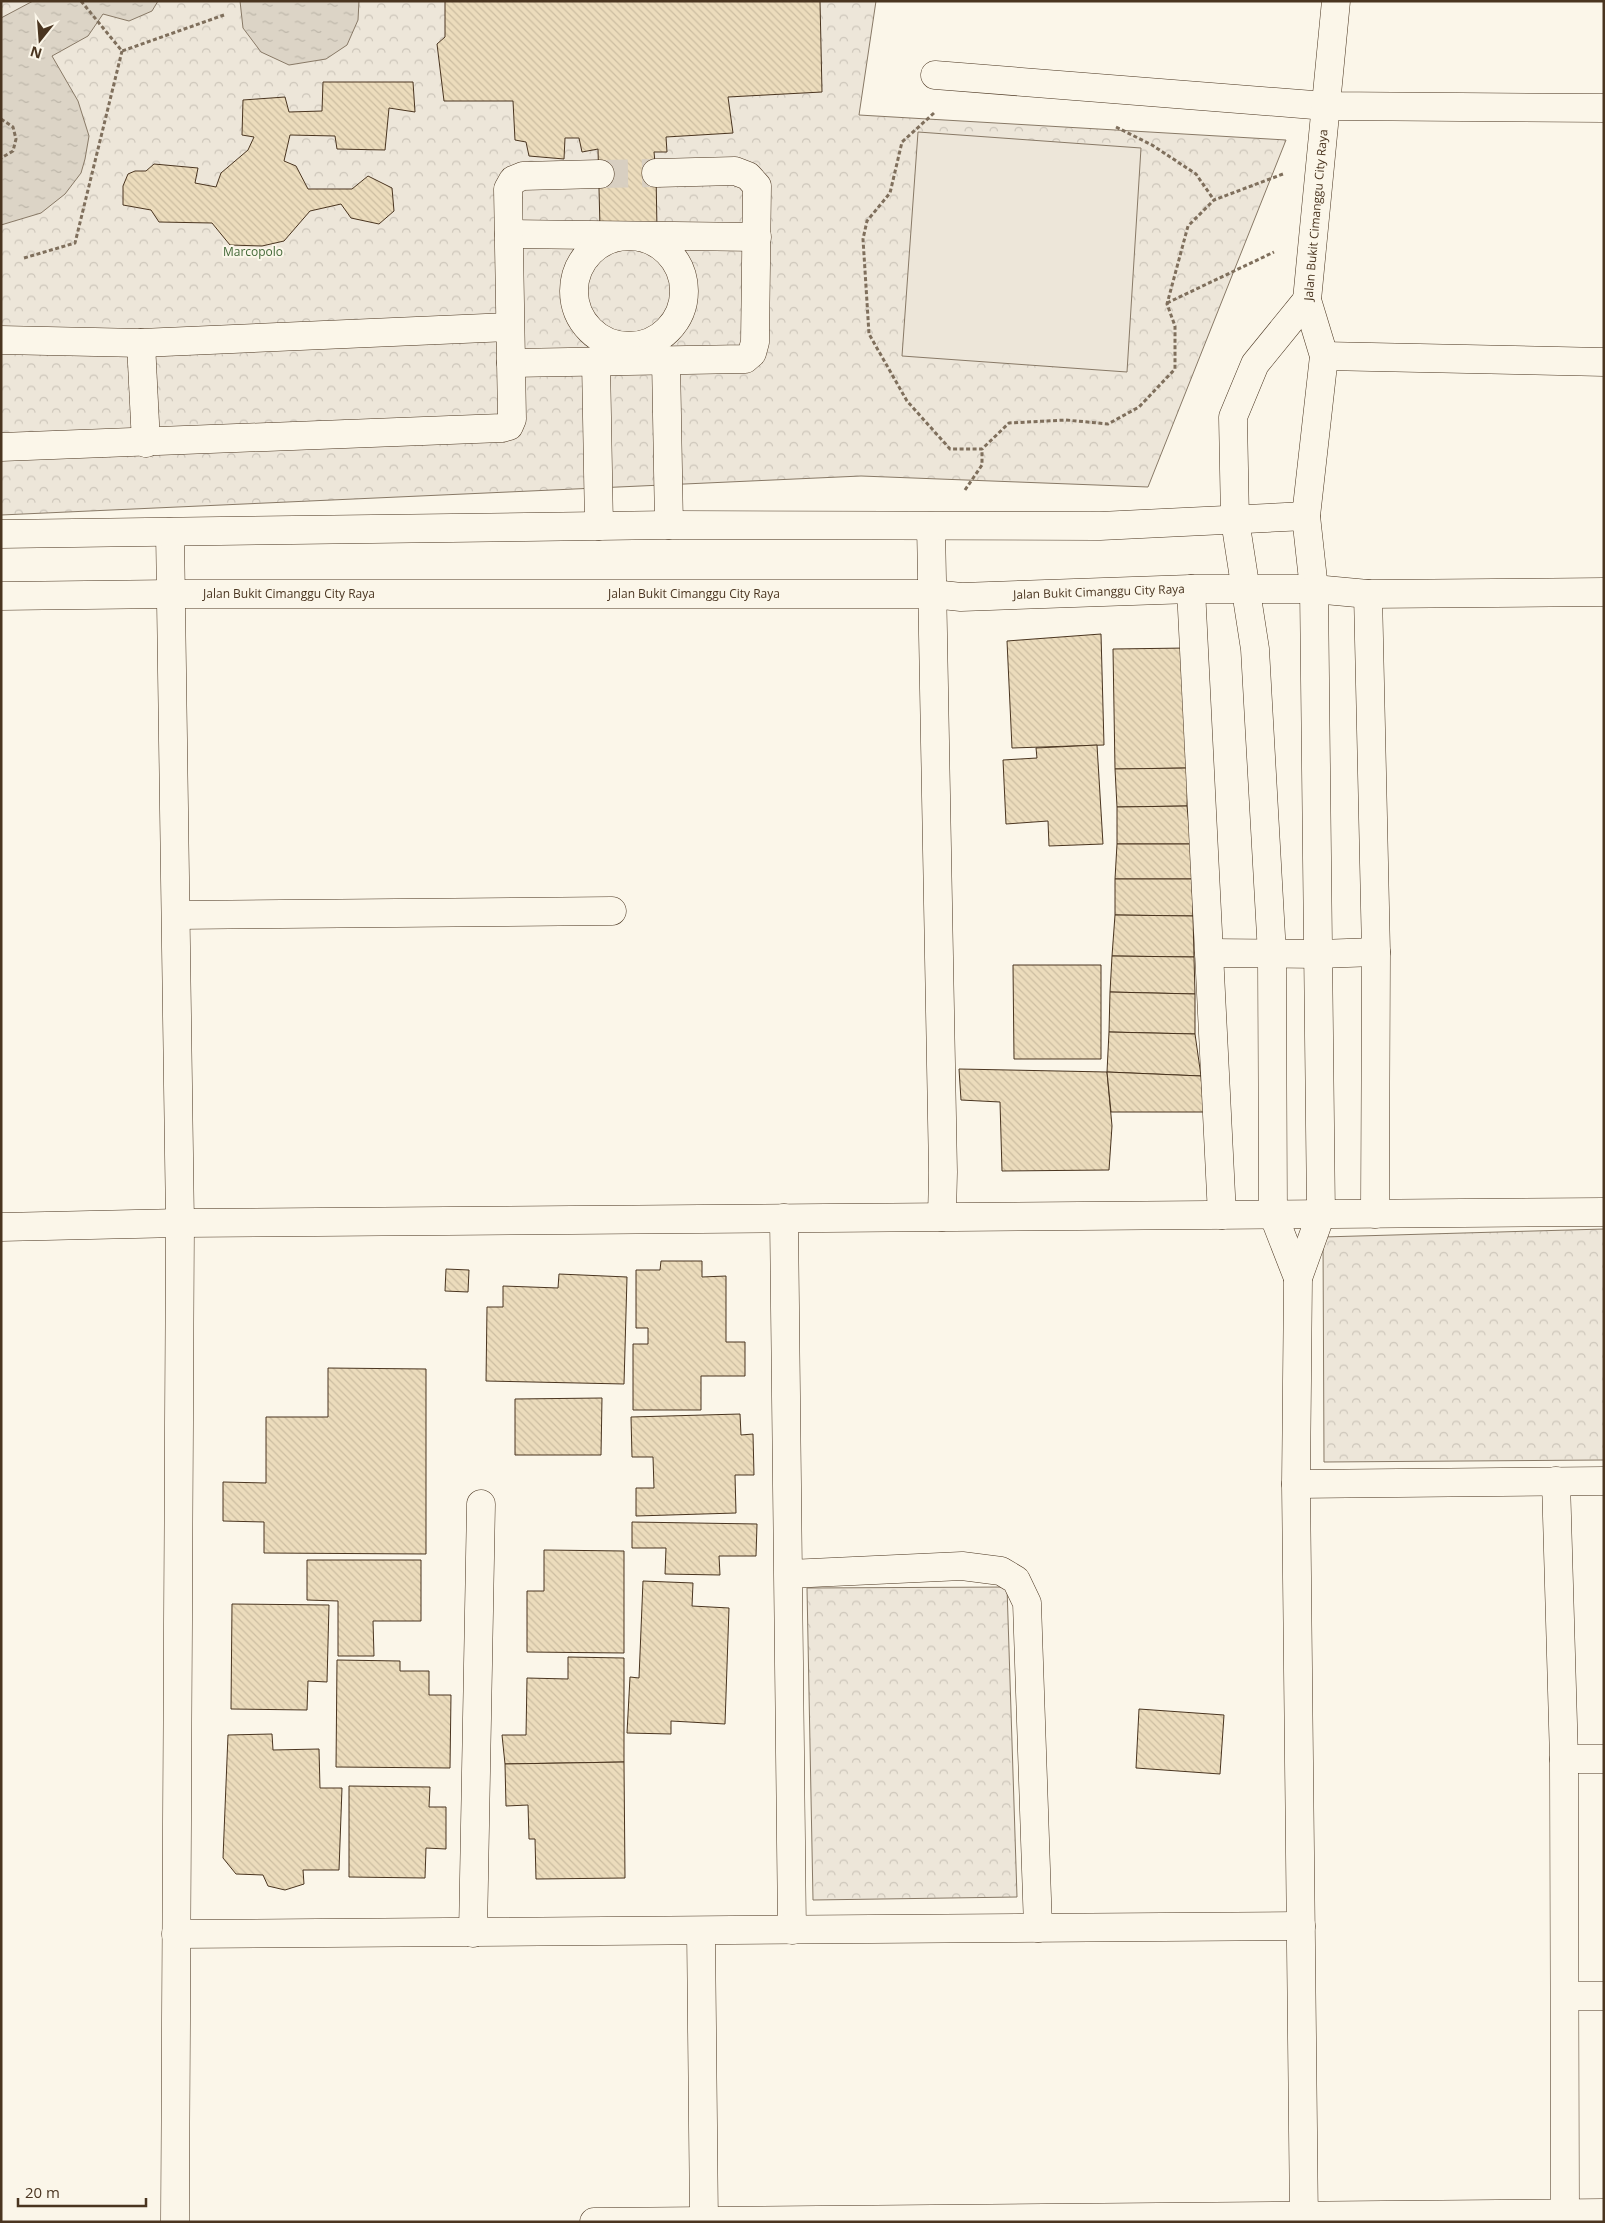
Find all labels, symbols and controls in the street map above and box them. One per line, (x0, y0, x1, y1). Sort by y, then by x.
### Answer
north arrow (15, 15, 65, 65)
text: N (28, 42, 44, 64)
street label: Jalan Bukit Cimanggu City Raya (1299, 129, 1331, 302)
park label: Marcopolo (223, 243, 283, 260)
street label: Jalan Bukit Cimanggu City Raya (1012, 580, 1185, 603)
street label: Jalan Bukit Cimanggu City Raya (202, 585, 375, 602)
street label: Jalan Bukit Cimanggu City Raya (607, 585, 780, 602)
scale bar (18, 2176, 145, 2208)
text: 20 m (25, 2182, 60, 2202)

